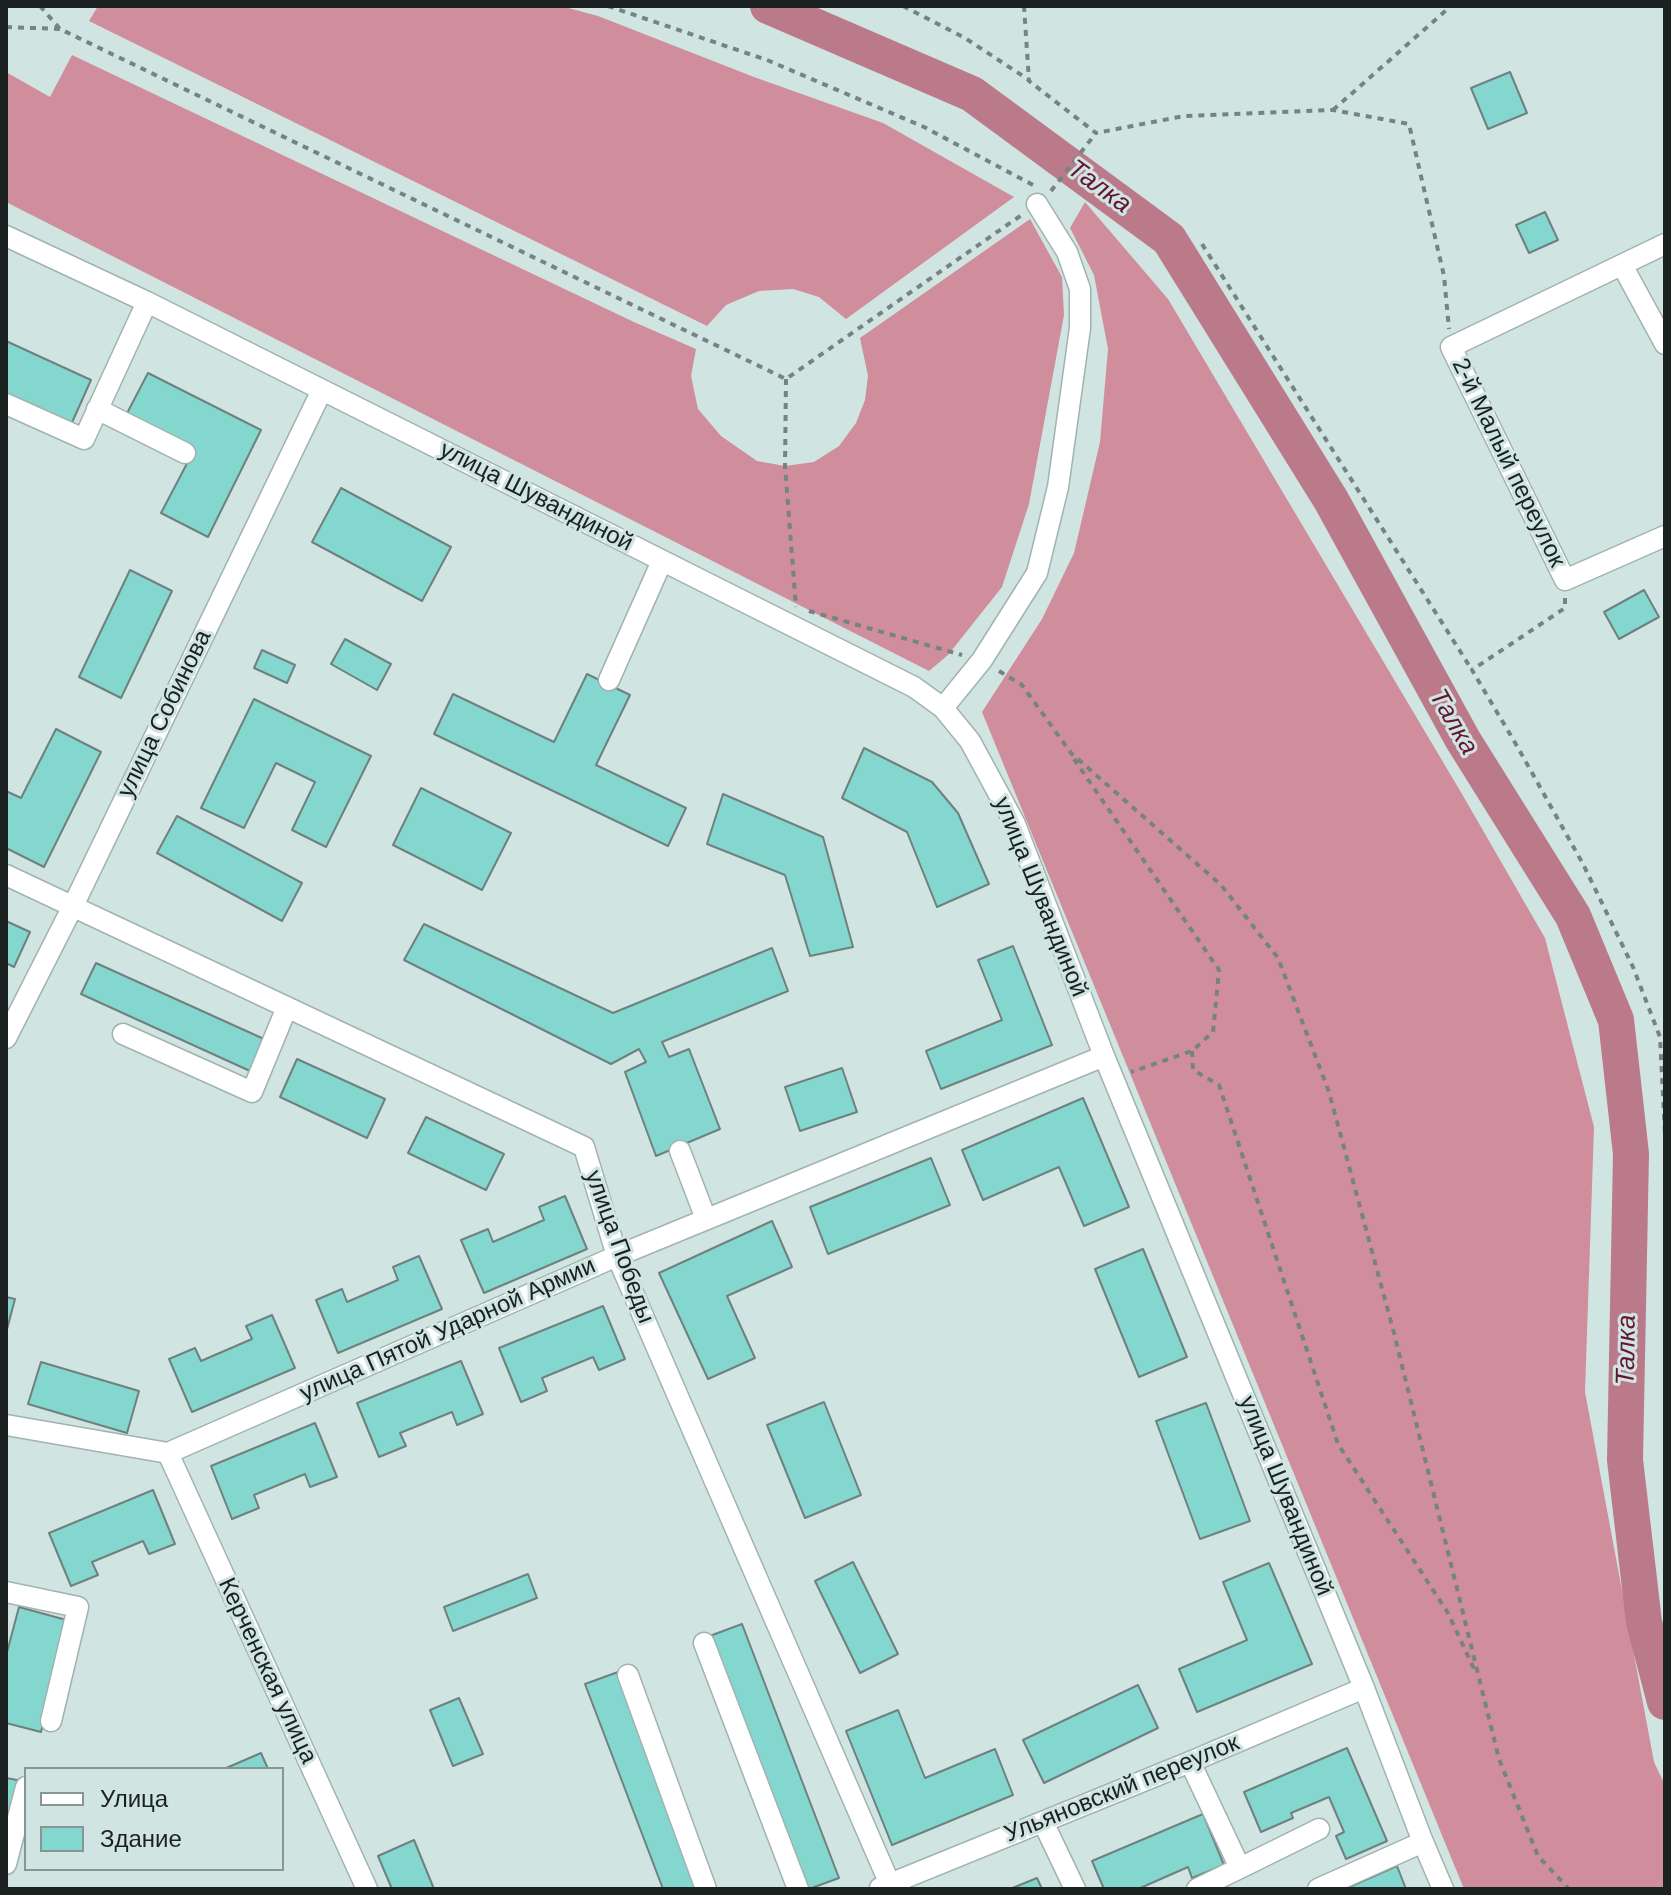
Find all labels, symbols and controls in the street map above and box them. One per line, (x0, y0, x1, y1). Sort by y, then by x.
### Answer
water label: Талка (1061, 154, 1137, 220)
street label: 2-й Малый переулок (1445, 354, 1571, 572)
street label: улица Шувандиной (435, 436, 637, 558)
street label: улица Собинова (112, 625, 218, 803)
water label: Талка (1422, 684, 1484, 760)
street label: улица Шувандиной (987, 793, 1093, 1001)
street label: улица Победы (578, 1167, 660, 1327)
street label: улица Пятой Ударной Армии (296, 1252, 600, 1408)
water label: Талка (1611, 1314, 1643, 1386)
street label: улица Шувандиной (1232, 1392, 1338, 1600)
street label: Керченская улица (211, 1574, 323, 1768)
street label: Ульяновский переулок (1000, 1729, 1244, 1849)
legend (24, 1767, 284, 1871)
text: Улица (100, 1785, 168, 1812)
text: Здание (100, 1825, 182, 1852)

